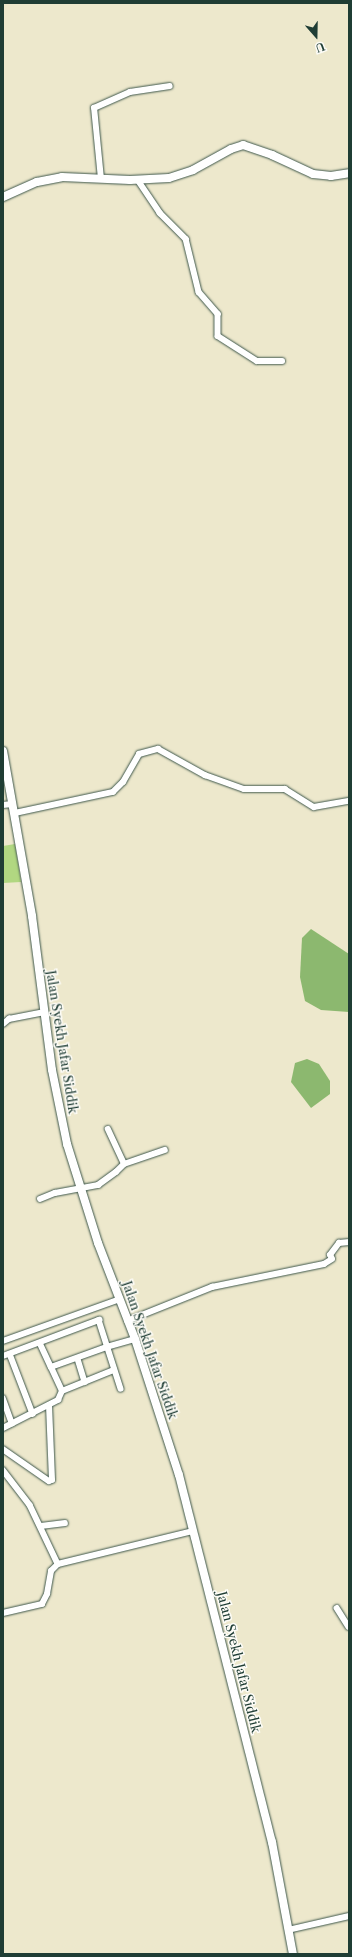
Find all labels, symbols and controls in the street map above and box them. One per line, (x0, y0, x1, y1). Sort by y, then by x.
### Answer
north arrow (296, 16, 336, 56)
text: U (314, 39, 327, 55)
street label: Jalan Syekh Jafar Siddik (43, 969, 81, 1115)
street label: Jalan Syekh Jafar Siddik (119, 1279, 181, 1421)
street label: Jalan Syekh Jafar Siddik (214, 1590, 264, 1734)

